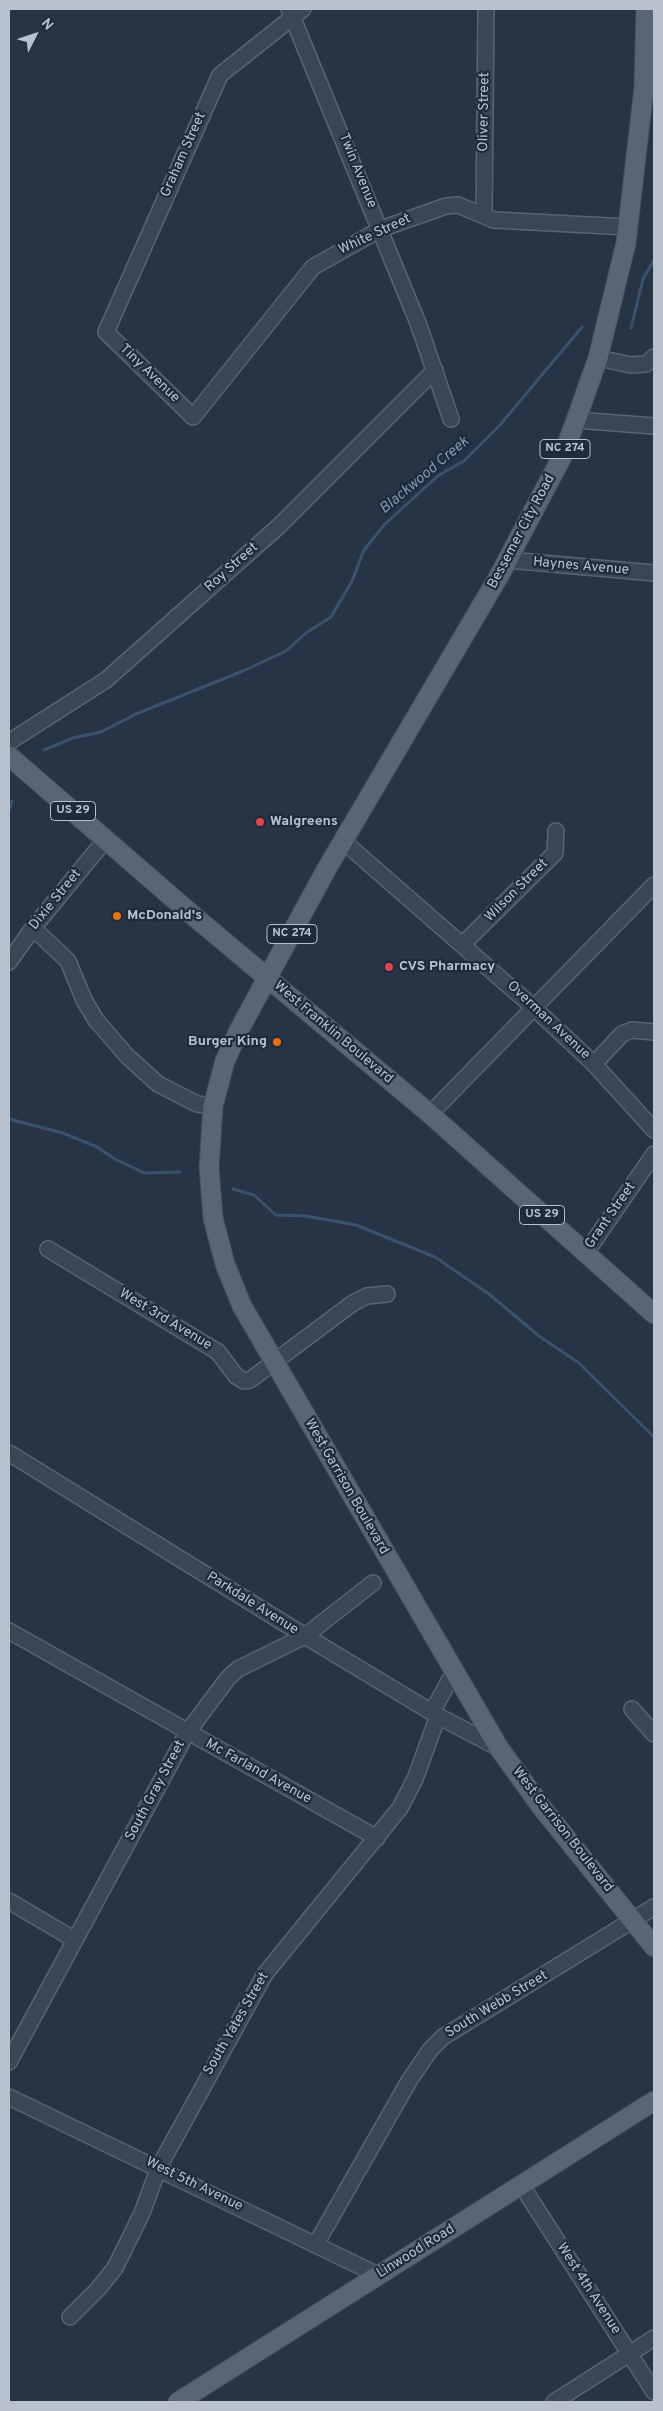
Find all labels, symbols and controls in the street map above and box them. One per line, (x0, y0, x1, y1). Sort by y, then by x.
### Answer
north arrow (10, 10, 60, 60)
text: N (37, 15, 56, 34)
street label: Oliver Street (476, 72, 494, 152)
street label: Graham Street (158, 110, 210, 200)
street label: Twin Avenue (334, 131, 380, 211)
street label: White Street (336, 211, 414, 259)
street label: Tiny Avenue (115, 341, 183, 407)
water label: Blackwood Creek (377, 433, 473, 519)
road number: NC 274 (540, 439, 590, 458)
street label: Bessemer City Road (485, 472, 559, 592)
street label: Roy Street (202, 540, 262, 596)
street label: Haynes Avenue (532, 554, 630, 580)
road number: US 29 (50, 801, 96, 820)
place label: Walgreens (270, 814, 338, 830)
marker: Walgreens (254, 816, 266, 828)
street label: Wilson Street (482, 856, 552, 926)
street label: Dixie Street (26, 866, 86, 934)
place label: McDonald's (127, 908, 202, 924)
marker: McDonald's (111, 910, 123, 922)
road number: NC 274 (267, 924, 317, 944)
place label: CVS Pharmacy (399, 959, 495, 975)
marker: CVS Pharmacy (383, 961, 395, 973)
street label: West Franklin Boulevard (270, 978, 396, 1088)
street label: Overman Avenue (503, 978, 593, 1064)
place label: Burger King (188, 1034, 267, 1050)
marker: Burger King (271, 1036, 283, 1048)
street label: Grant Street (582, 1180, 640, 1252)
road number: US 29 (520, 1206, 564, 1224)
street label: West 3rd Avenue (116, 1286, 214, 1354)
street label: West Garrison Boulevard (300, 1416, 392, 1558)
street label: Parkdale Avenue (203, 1569, 301, 1639)
street label: Mc Farland Avenue (202, 1736, 314, 1808)
street label: South Gray Street (122, 1738, 190, 1844)
street label: West Garrison Boulevard (508, 1764, 616, 1896)
street label: South Webb Street (443, 1968, 551, 2042)
street label: South Yates Street (201, 1970, 273, 2078)
street label: West 5th Avenue (143, 2154, 245, 2216)
street label: Linwood Road (374, 2221, 458, 2283)
street label: West 4th Avenue (552, 2240, 624, 2338)

